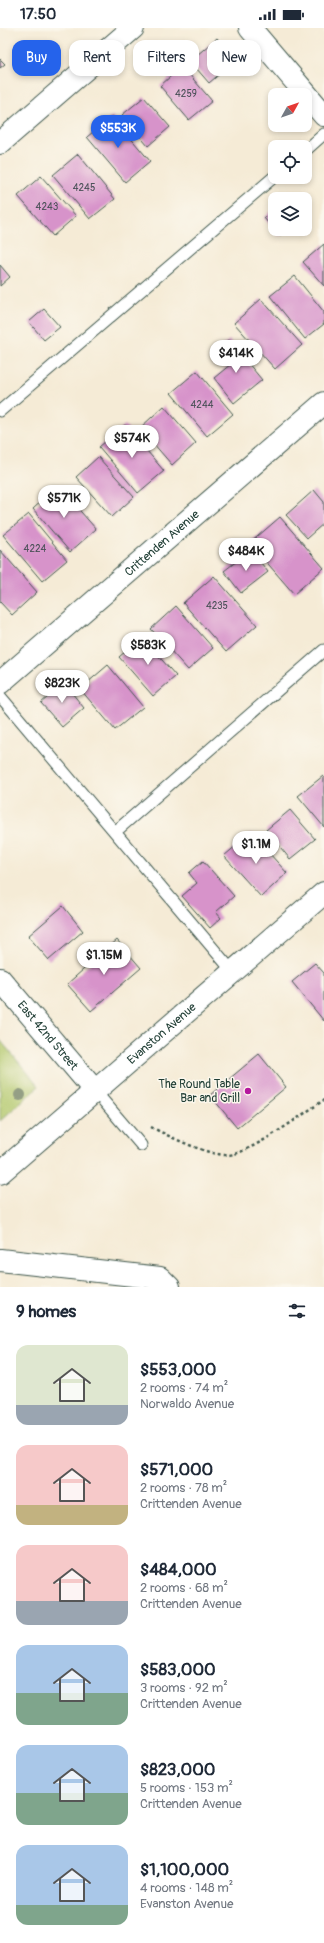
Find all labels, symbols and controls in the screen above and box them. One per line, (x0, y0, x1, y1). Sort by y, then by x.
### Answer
text: 17:50 (20, 5, 56, 24)
chip: Buy (12, 40, 61, 76)
chip: Rent (69, 40, 125, 76)
chip: Filters (133, 40, 199, 76)
chip: New (207, 40, 261, 76)
house number: 4259 (175, 88, 197, 100)
north arrow (268, 88, 312, 132)
map controls (268, 88, 312, 236)
pin: $553K (90, 115, 146, 149)
text: $553K (100, 120, 136, 136)
button: locate (268, 140, 312, 184)
house number: 4245 (73, 182, 95, 194)
button: layers (268, 192, 312, 236)
house number: 4243 (36, 201, 59, 213)
pin: $414K (208, 340, 264, 374)
text: $414K (218, 345, 254, 361)
house number: 4244 (191, 399, 214, 411)
pin: $574K (104, 425, 160, 459)
text: $574K (114, 430, 150, 446)
pin: $571K (36, 485, 92, 519)
text: $571K (47, 490, 81, 506)
street label: Crittenden Avenue (122, 507, 203, 580)
pin: $484K (218, 538, 274, 572)
house number: 4224 (24, 543, 47, 555)
text: $484K (228, 543, 264, 559)
house number: 4235 (206, 600, 228, 612)
pin: $583K (120, 632, 176, 666)
text: $583K (130, 637, 166, 653)
pin: $823K (34, 670, 90, 704)
text: $823K (44, 675, 80, 691)
pin: $1.1M (228, 831, 284, 865)
text: $1.1M (241, 836, 271, 852)
pin: $1.15M (71, 942, 137, 976)
text: $1.15M (86, 947, 122, 963)
street label: East 42nd Street (14, 998, 81, 1074)
street label: Evanston Avenue (124, 1000, 200, 1068)
place label: The Round Table Bar and Grill (158, 1077, 240, 1106)
marker: The Round Table Bar and Grill (243, 1086, 253, 1096)
icon: filters (286, 1300, 308, 1322)
text: 9 homes (16, 1301, 76, 1322)
text: $553,000 (140, 1359, 216, 1380)
icon: home (48, 1361, 96, 1409)
text: 2 rooms · 74 m² (140, 1380, 228, 1396)
text: Norwaldo Avenue (140, 1396, 234, 1412)
text: $571,000 (140, 1459, 213, 1480)
icon: home (48, 1461, 96, 1509)
text: 2 rooms · 78 m² (140, 1480, 227, 1496)
text: Crittenden Avenue (140, 1496, 242, 1512)
text: $484,000 (140, 1559, 217, 1580)
icon: home (48, 1561, 96, 1609)
text: 2 rooms · 68 m² (140, 1580, 228, 1596)
text: Crittenden Avenue (140, 1596, 242, 1612)
text: $583,000 (140, 1659, 216, 1680)
icon: home (48, 1661, 96, 1709)
text: 3 rooms · 92 m² (140, 1680, 228, 1696)
text: Crittenden Avenue (140, 1696, 242, 1712)
text: $823,000 (140, 1759, 215, 1780)
icon: home (48, 1761, 96, 1809)
text: 5 rooms · 153 m² (140, 1780, 233, 1796)
text: Crittenden Avenue (140, 1796, 242, 1812)
text: $1,100,000 (140, 1859, 229, 1880)
icon: home (48, 1861, 96, 1909)
text: 4 rooms · 148 m² (140, 1880, 233, 1896)
text: Evanston Avenue (140, 1896, 233, 1912)

